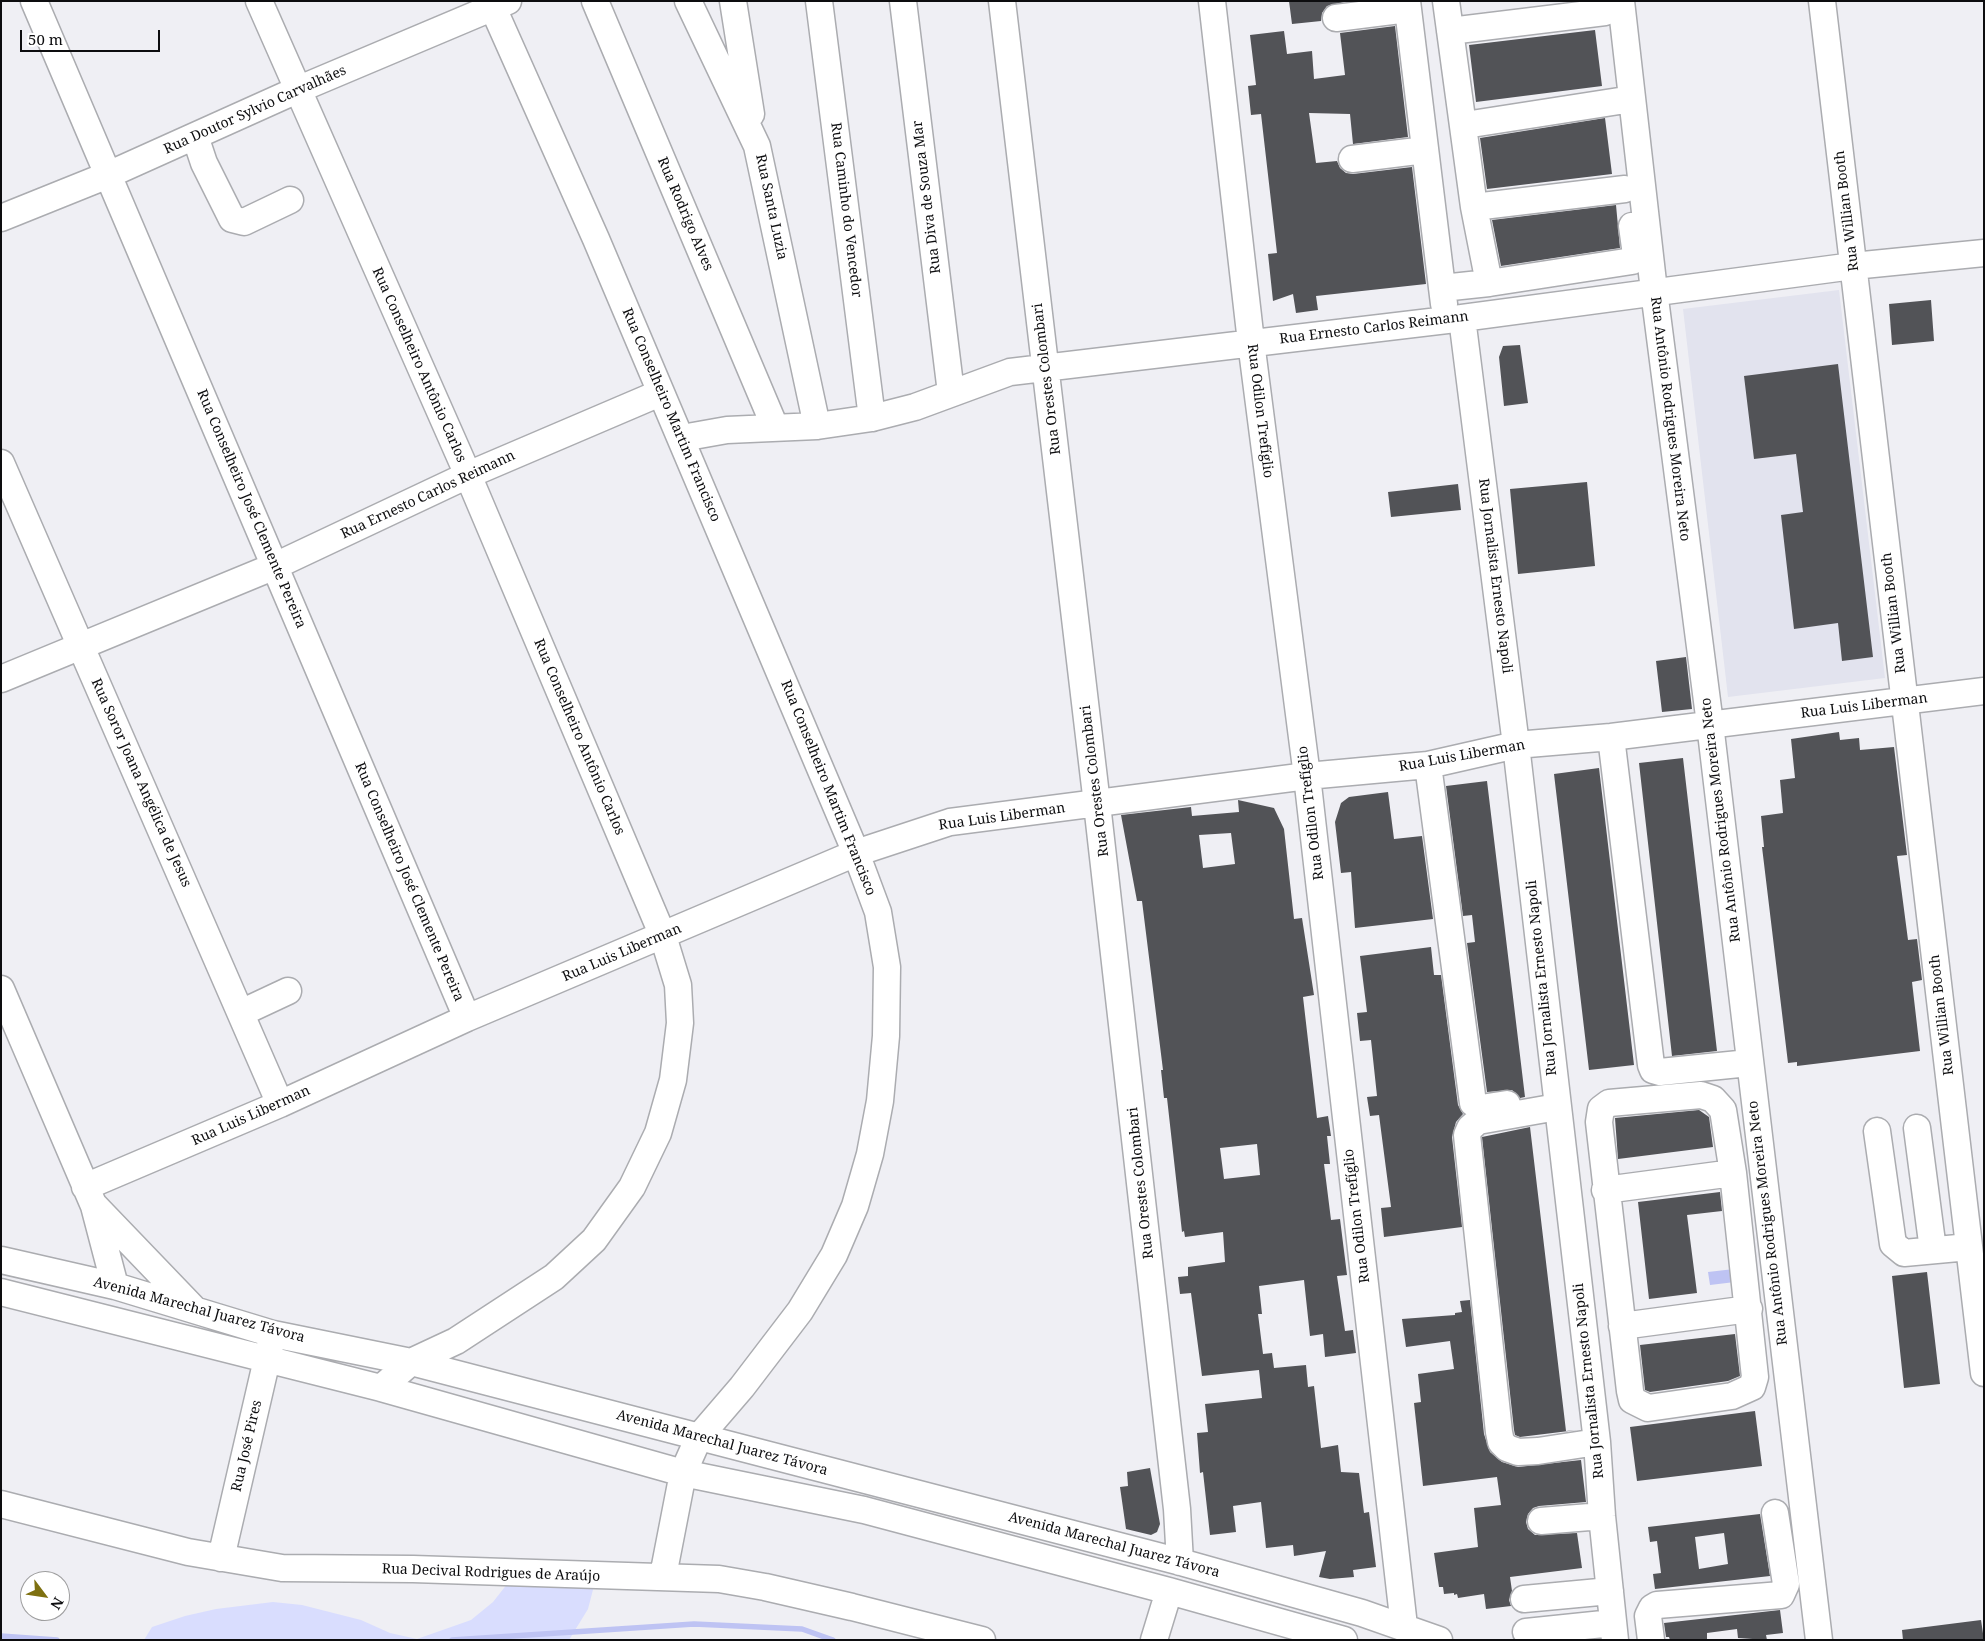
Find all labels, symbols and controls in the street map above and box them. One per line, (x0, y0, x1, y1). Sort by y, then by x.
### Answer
scale bar (22, 20, 162, 52)
text: 50 m (28, 29, 63, 49)
street label: Rua Doutor Sylvio Carvalhães (161, 62, 349, 158)
street label: Rua Diva de Souza Mar (909, 119, 945, 275)
street label: Rua Caminho do Vencedor (827, 121, 865, 299)
street label: Rua Willian Booth (1831, 150, 1863, 272)
street label: Rua Santa Luzia (752, 153, 790, 261)
street label: Rua Rodrigo Alves (653, 155, 717, 273)
street label: Rua Conselheiro Antônio Carlos (368, 265, 470, 465)
street label: Rua Antônio Rodrigues Moreira Neto (1647, 296, 1693, 542)
street label: Rua Orestes Colombari (1029, 302, 1065, 456)
street label: Rua Conselheiro Martim Francisco (618, 306, 724, 524)
street label: Rua Ernesto Carlos Reimann (1279, 308, 1469, 348)
street label: Rua Odilon Trefíglio (1243, 343, 1277, 479)
street label: Rua Conselheiro José Clemente Pereira (193, 387, 309, 631)
street label: Rua Ernesto Carlos Reimann (338, 447, 518, 543)
street label: Rua Jornalista Ernesto Napoli (1475, 477, 1515, 675)
street label: Rua Willian Booth (1878, 552, 1910, 674)
street label: Rua Conselheiro Antônio Carlos (530, 636, 628, 838)
street label: Rua Soror Joana Angélica de Jesus (87, 676, 195, 890)
street label: Rua Conselheiro Martim Francisco (777, 678, 879, 898)
street label: Rua Luis Liberman (1800, 690, 1928, 722)
street label: Rua Antônio Rodrigues Moreira Neto (1698, 697, 1744, 943)
street label: Rua Orestes Colombari (1077, 704, 1113, 858)
street label: Rua Luis Liberman (1398, 737, 1526, 775)
street label: Rua Odilon Trefíglio (1294, 745, 1328, 881)
street label: Rua Conselheiro José Clemente Pereira (351, 760, 467, 1004)
street label: Rua Luis Liberman (938, 800, 1066, 834)
street label: Rua Jornalista Ernesto Napoli (1523, 879, 1561, 1077)
street label: Rua Luis Liberman (560, 920, 684, 986)
street label: Rua Willian Booth (1926, 954, 1958, 1076)
street label: Rua Luis Liberman (189, 1082, 313, 1150)
street label: Rua Antônio Rodrigues Moreira Neto (1745, 1100, 1791, 1346)
street label: Rua Orestes Colombari (1125, 1106, 1157, 1260)
street label: Rua Odilon Trefíglio (1340, 1148, 1374, 1284)
street label: Avenida Marechal Juarez Távora (92, 1274, 306, 1346)
street label: Rua Jornalista Ernesto Napoli (1570, 1282, 1608, 1480)
street label: Rua José Pires (228, 1399, 266, 1493)
street label: Avenida Marechal Juarez Távora (615, 1407, 829, 1479)
street label: Avenida Marechal Juarez Távora (1007, 1509, 1221, 1581)
street label: Rua Decival Rodrigues de Araújo (382, 1561, 600, 1585)
north arrow (20, 1571, 70, 1621)
text: N (46, 1594, 68, 1613)

